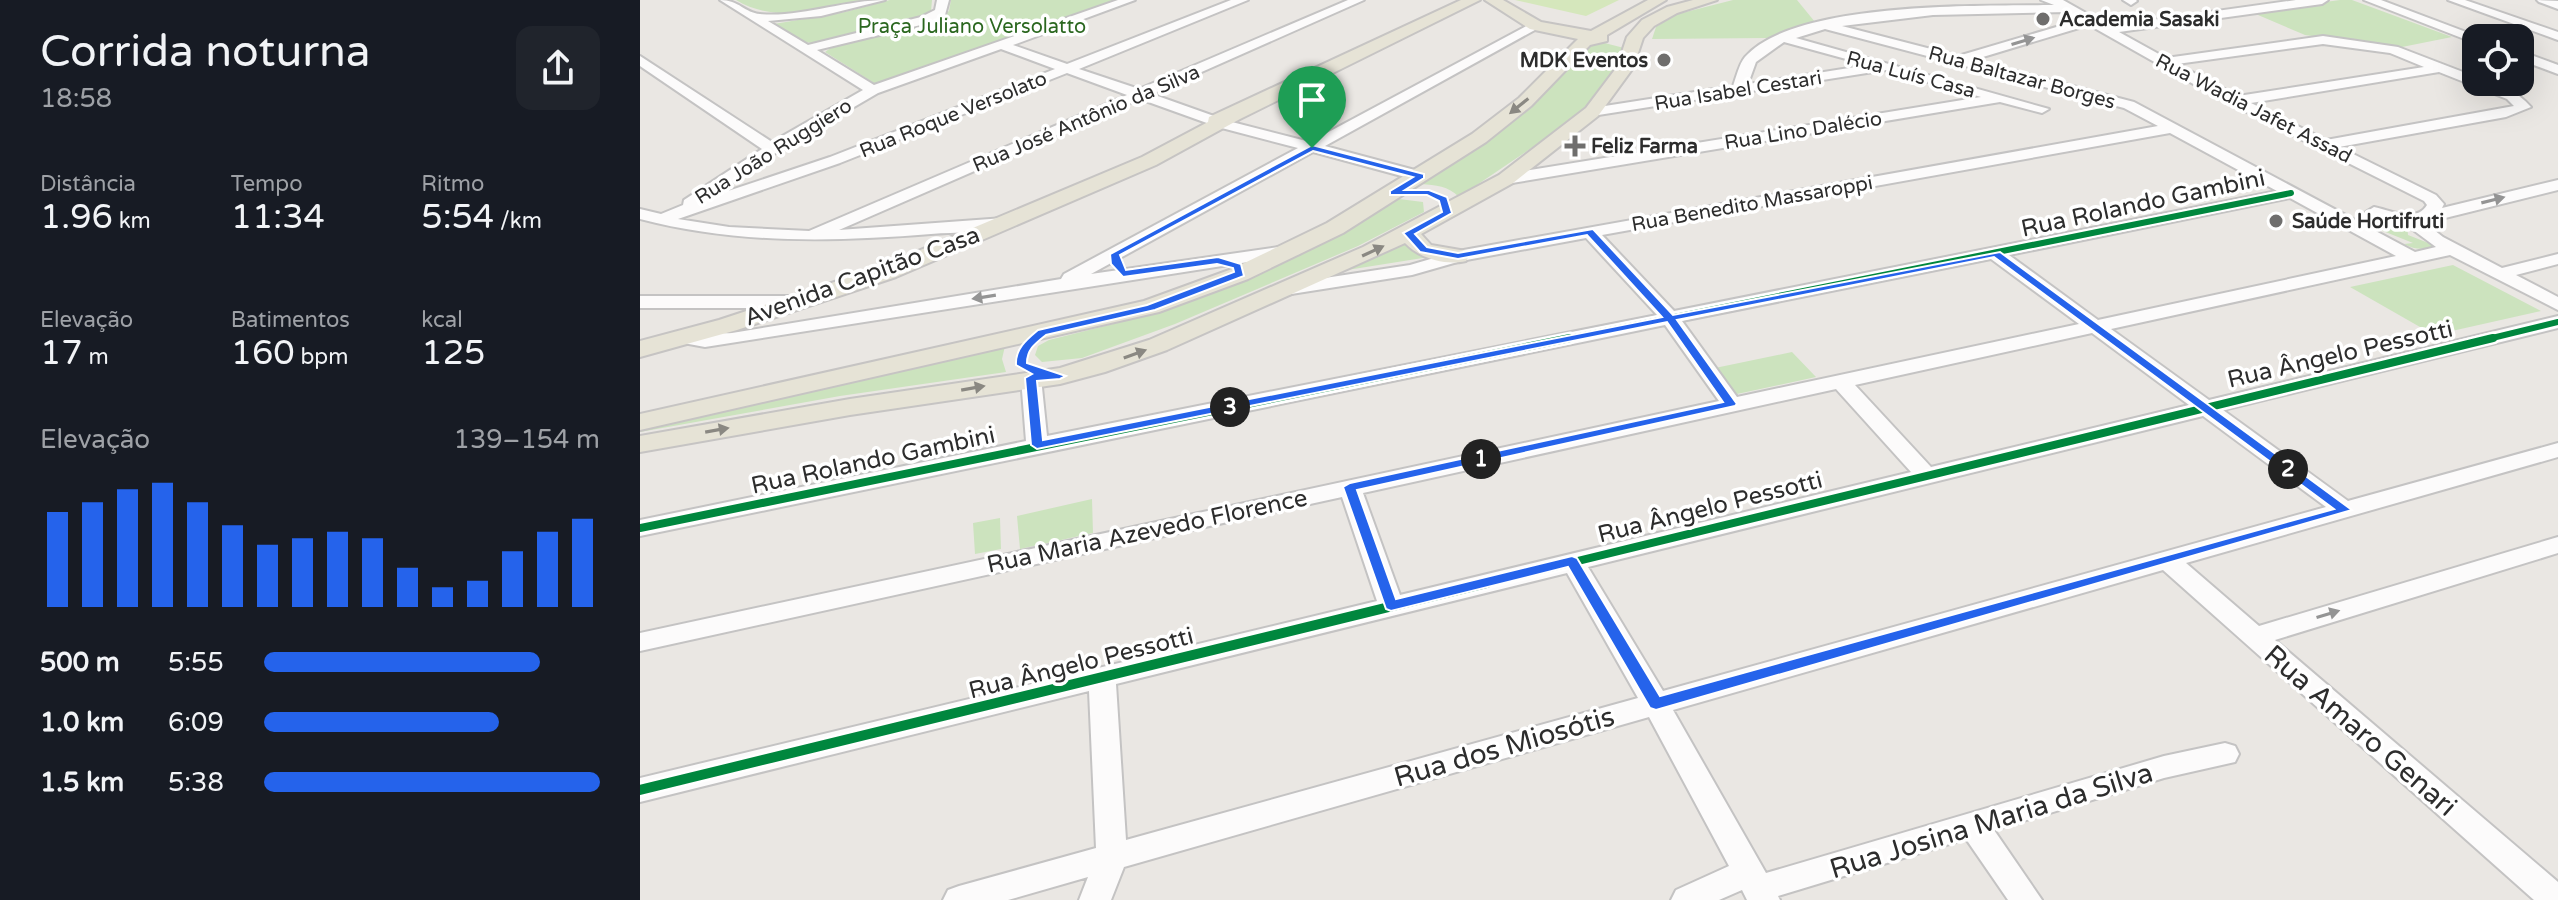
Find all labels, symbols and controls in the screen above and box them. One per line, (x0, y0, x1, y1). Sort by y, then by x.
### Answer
place label: Academia Sasaki (2059, 8, 2220, 32)
marker: Academia Sasaki (2034, 10, 2052, 28)
park label: Praça Juliano Versolatto (858, 15, 1086, 39)
map controls (2462, 24, 2534, 96)
button: locate (2462, 24, 2534, 96)
text: Corrida noturna (40, 26, 371, 79)
button: share (516, 26, 600, 110)
one-way arrow (2012, 34, 2036, 46)
street label: Rua Baltazar Borges (1926, 41, 2118, 114)
street label: Rua Luís Casa (1844, 46, 1978, 104)
place label: MDK Eventos (1520, 49, 1648, 73)
street label: Rua Wadia Jafet Assad (2151, 49, 2356, 169)
marker: MDK Eventos (1655, 51, 1673, 69)
street label: Rua José Antônio da Silva (969, 60, 1204, 178)
street label: Rua Roque Versolato (856, 66, 1050, 163)
pin (1278, 66, 1346, 148)
street label: Rua Isabel Cestari (1653, 66, 1824, 116)
icon: arrive (1290, 78, 1334, 122)
text: 18:58 (40, 83, 112, 114)
street label: Rua João Ruggiero (691, 94, 856, 210)
one-way arrow (1509, 97, 1529, 114)
street label: Rua Lino Dalécio (1723, 107, 1884, 155)
place label: Feliz Farma (1591, 135, 1698, 159)
marker: Feliz Farma (1566, 137, 1584, 155)
street label: Rua Rolando Gambini (2019, 163, 2268, 244)
text: Distância (40, 171, 136, 197)
text: Tempo (231, 171, 303, 197)
text: Ritmo (421, 171, 484, 197)
street label: Rua Benedito Massaroppi (1630, 171, 1875, 237)
one-way arrow (2481, 193, 2506, 206)
text: 1.96 (40, 197, 113, 238)
text: 11:34 (231, 197, 325, 238)
text: 5:54 (421, 197, 494, 238)
text: km (113, 208, 151, 234)
text: /km (494, 208, 542, 234)
place label: Saúde Hortifruti (2292, 210, 2444, 234)
marker: Saúde Hortifruti (2267, 212, 2285, 230)
street label: Avenida Capitão Casa (740, 220, 984, 333)
one-way arrow (1362, 244, 1385, 258)
one-way arrow (971, 291, 996, 304)
text: Elevação (40, 307, 133, 333)
text: Batimentos (231, 307, 350, 333)
text: kcal (421, 307, 463, 333)
street label: Rua Ângelo Pessotti (2225, 314, 2456, 395)
text: 17 (40, 333, 83, 374)
text: 160 (231, 333, 295, 374)
text: 125 (421, 333, 485, 374)
text: m (83, 344, 109, 370)
text: bpm (295, 344, 348, 370)
one-way arrow (1123, 347, 1147, 360)
one-way arrow (961, 381, 986, 394)
pin: 3 (1210, 387, 1250, 427)
text: 3 (1223, 394, 1237, 420)
street label: Rua Rolando Gambini (749, 420, 998, 501)
one-way arrow (705, 423, 730, 436)
text: Elevação (40, 424, 150, 455)
text: 139–154 m (454, 424, 600, 455)
pin: 1 (1461, 439, 1501, 479)
text: 1 (1474, 446, 1488, 472)
pin: 2 (2268, 449, 2308, 489)
text: 2 (2281, 456, 2295, 482)
street label: Rua Ângelo Pessotti (1595, 466, 1825, 549)
street label: Rua Maria Azevedo Florence (984, 483, 1310, 580)
one-way arrow (2316, 607, 2340, 620)
street label: Rua Ângelo Pessotti (966, 622, 1196, 705)
street label: Rua Amaro Genari (2257, 638, 2464, 824)
text: 500 m (40, 647, 120, 678)
text: 5:55 (168, 647, 224, 678)
street label: Rua dos Miosótis (1390, 699, 1618, 795)
text: 1.0 km (40, 707, 124, 738)
text: 6:09 (168, 707, 224, 738)
street label: Rua Josina Maria da Silva (1826, 756, 2157, 886)
text: 1.5 km (40, 767, 124, 798)
text: 5:38 (168, 767, 224, 798)

